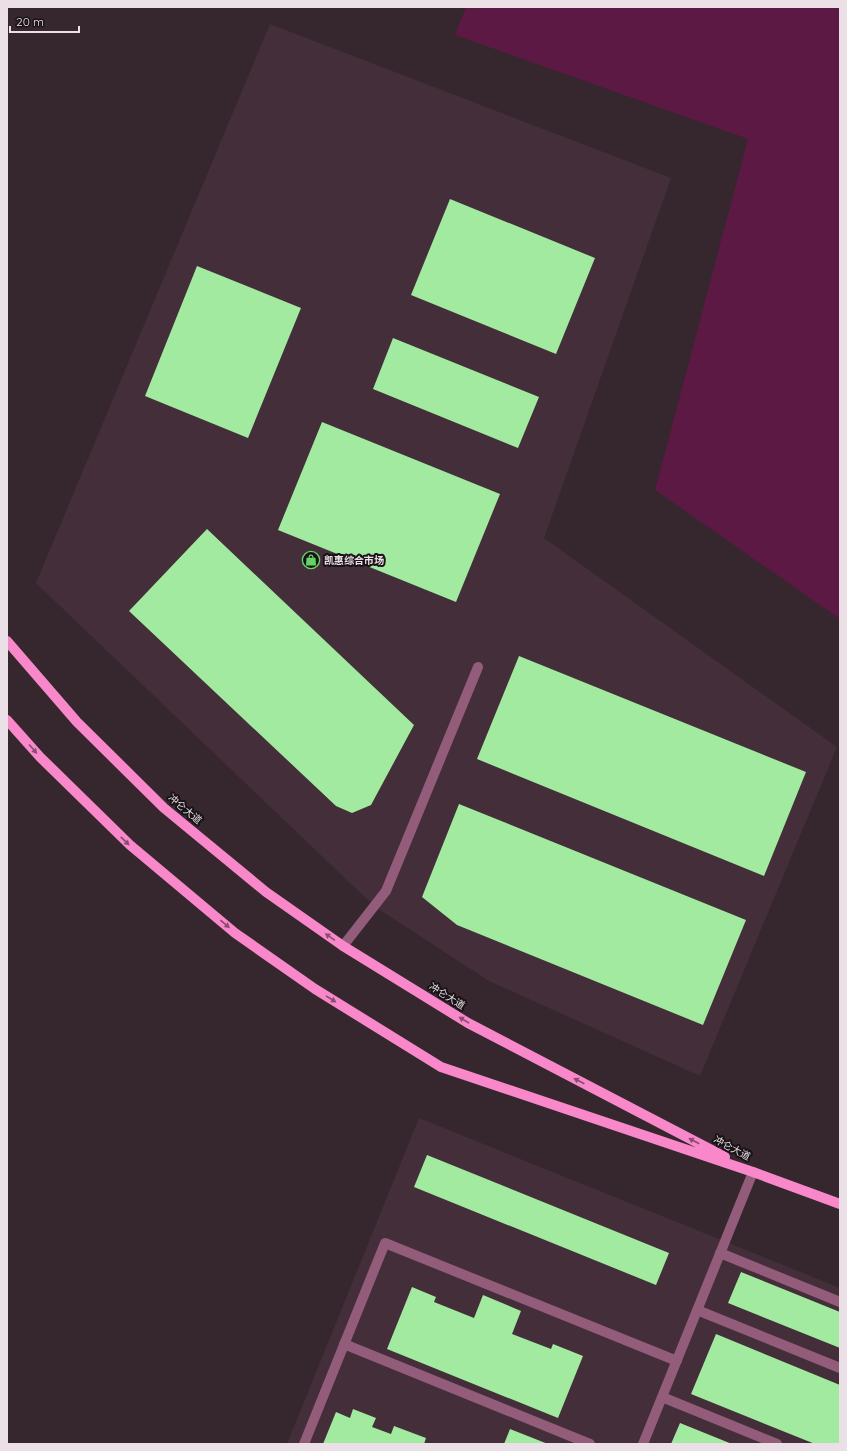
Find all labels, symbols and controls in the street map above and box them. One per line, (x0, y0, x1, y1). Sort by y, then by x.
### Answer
scale bar (10, 8, 79, 34)
text: 20 m (16, 14, 44, 29)
shop icon: 凯惠综合市场 (301, 550, 321, 570)
place label: 凯惠综合市场 (324, 554, 384, 567)
one-way arrow (28, 744, 37, 755)
street label: 冲仑大道 (166, 791, 204, 827)
one-way arrow (120, 836, 130, 846)
one-way arrow (219, 920, 230, 929)
one-way arrow (324, 933, 335, 941)
street label: 冲仑大道 (427, 980, 467, 1012)
one-way arrow (326, 995, 336, 1003)
one-way arrow (459, 1016, 469, 1024)
one-way arrow (573, 1077, 584, 1084)
street label: 冲仑大道 (711, 1133, 753, 1163)
one-way arrow (688, 1138, 700, 1144)

